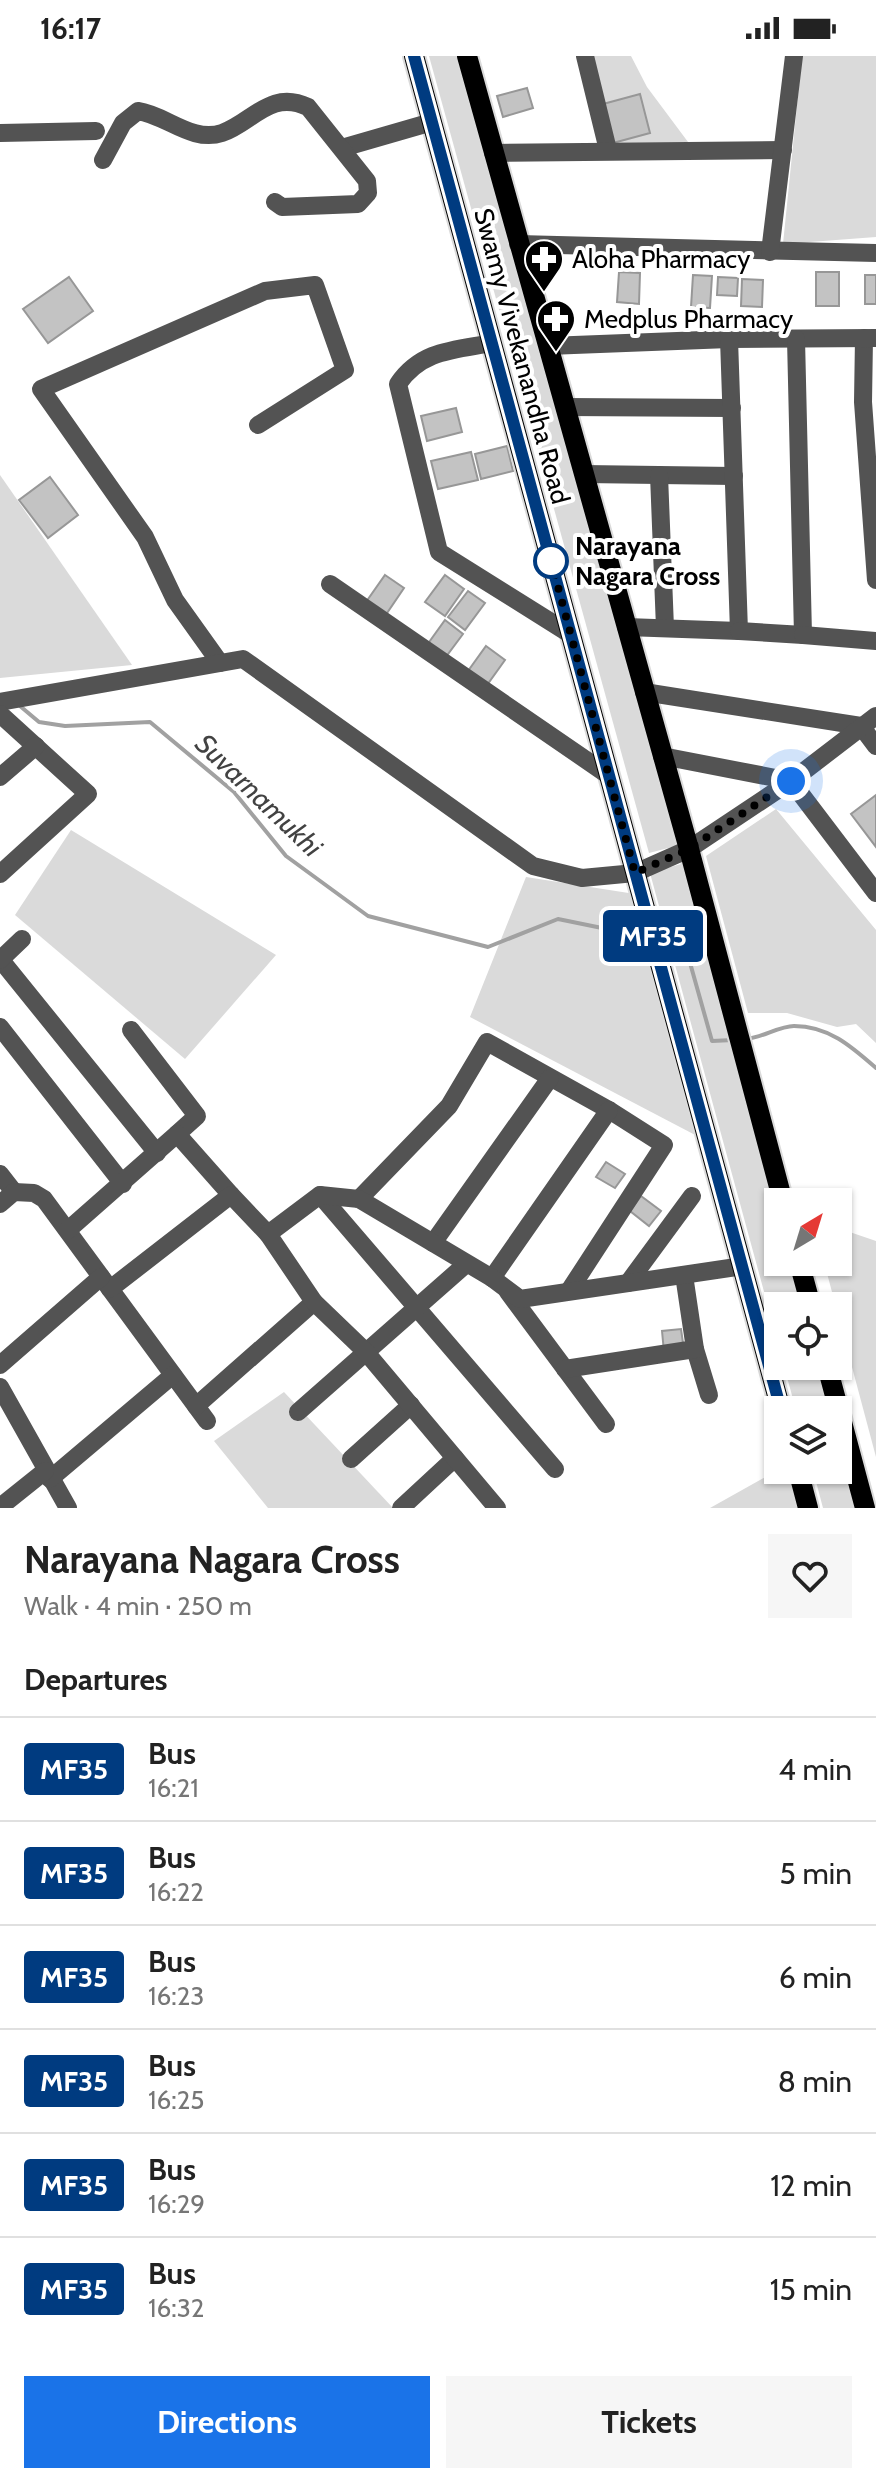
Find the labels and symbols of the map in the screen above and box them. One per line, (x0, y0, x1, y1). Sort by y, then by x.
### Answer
street label: Swamy Vivekanandha Road (467, 205, 577, 507)
pharmacy icon: Aloha Pharmacy (523, 238, 565, 293)
place label: Aloha Pharmacy (572, 243, 750, 275)
pharmacy icon: Medplus Pharmacy (535, 298, 577, 353)
place label: Medplus Pharmacy (584, 303, 793, 335)
place label: Narayana Nagara Cross (575, 530, 720, 592)
marker: Narayana Nagara Cross (534, 544, 568, 578)
water label: Suvarnamukhi (189, 726, 330, 864)
your location (771, 761, 811, 801)
line badge: MF35 (597, 910, 709, 962)
north arrow (764, 1188, 852, 1276)

